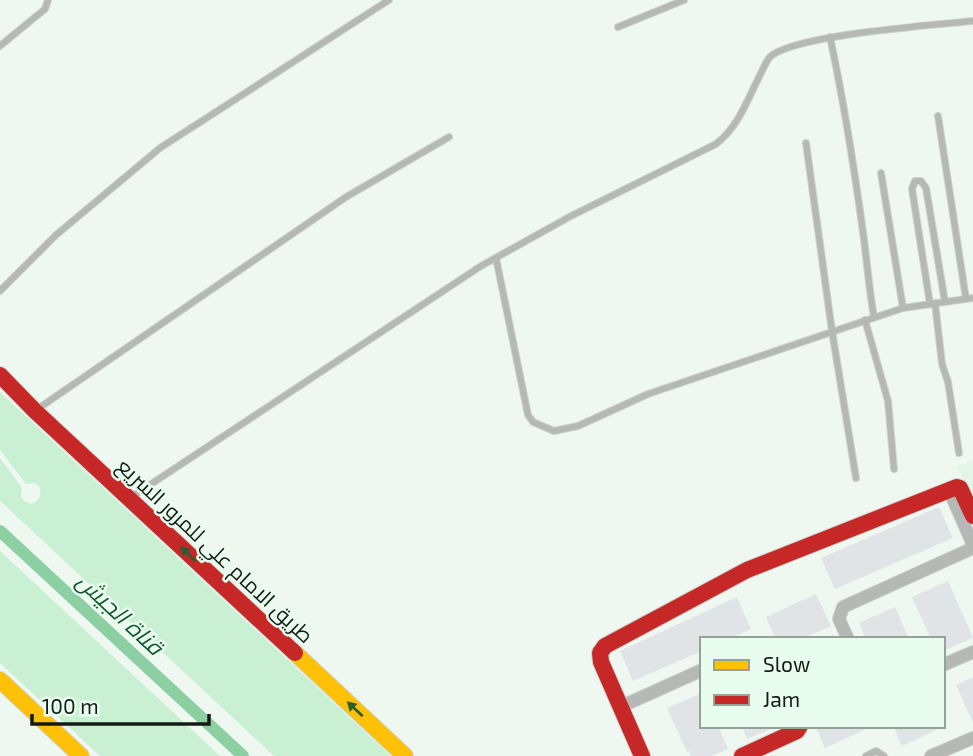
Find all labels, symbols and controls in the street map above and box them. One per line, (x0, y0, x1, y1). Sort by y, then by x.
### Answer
street label: طريق الامام علي للمرور السريع (109, 452, 319, 651)
one-way arrow (180, 547, 197, 563)
water label: قناة الجيش (71, 566, 171, 662)
legend (700, 637, 945, 728)
text: Slow (763, 651, 810, 676)
scale bar (32, 682, 208, 726)
text: Jam (763, 686, 800, 711)
text: 100 m (42, 693, 99, 718)
one-way arrow (347, 702, 364, 718)

